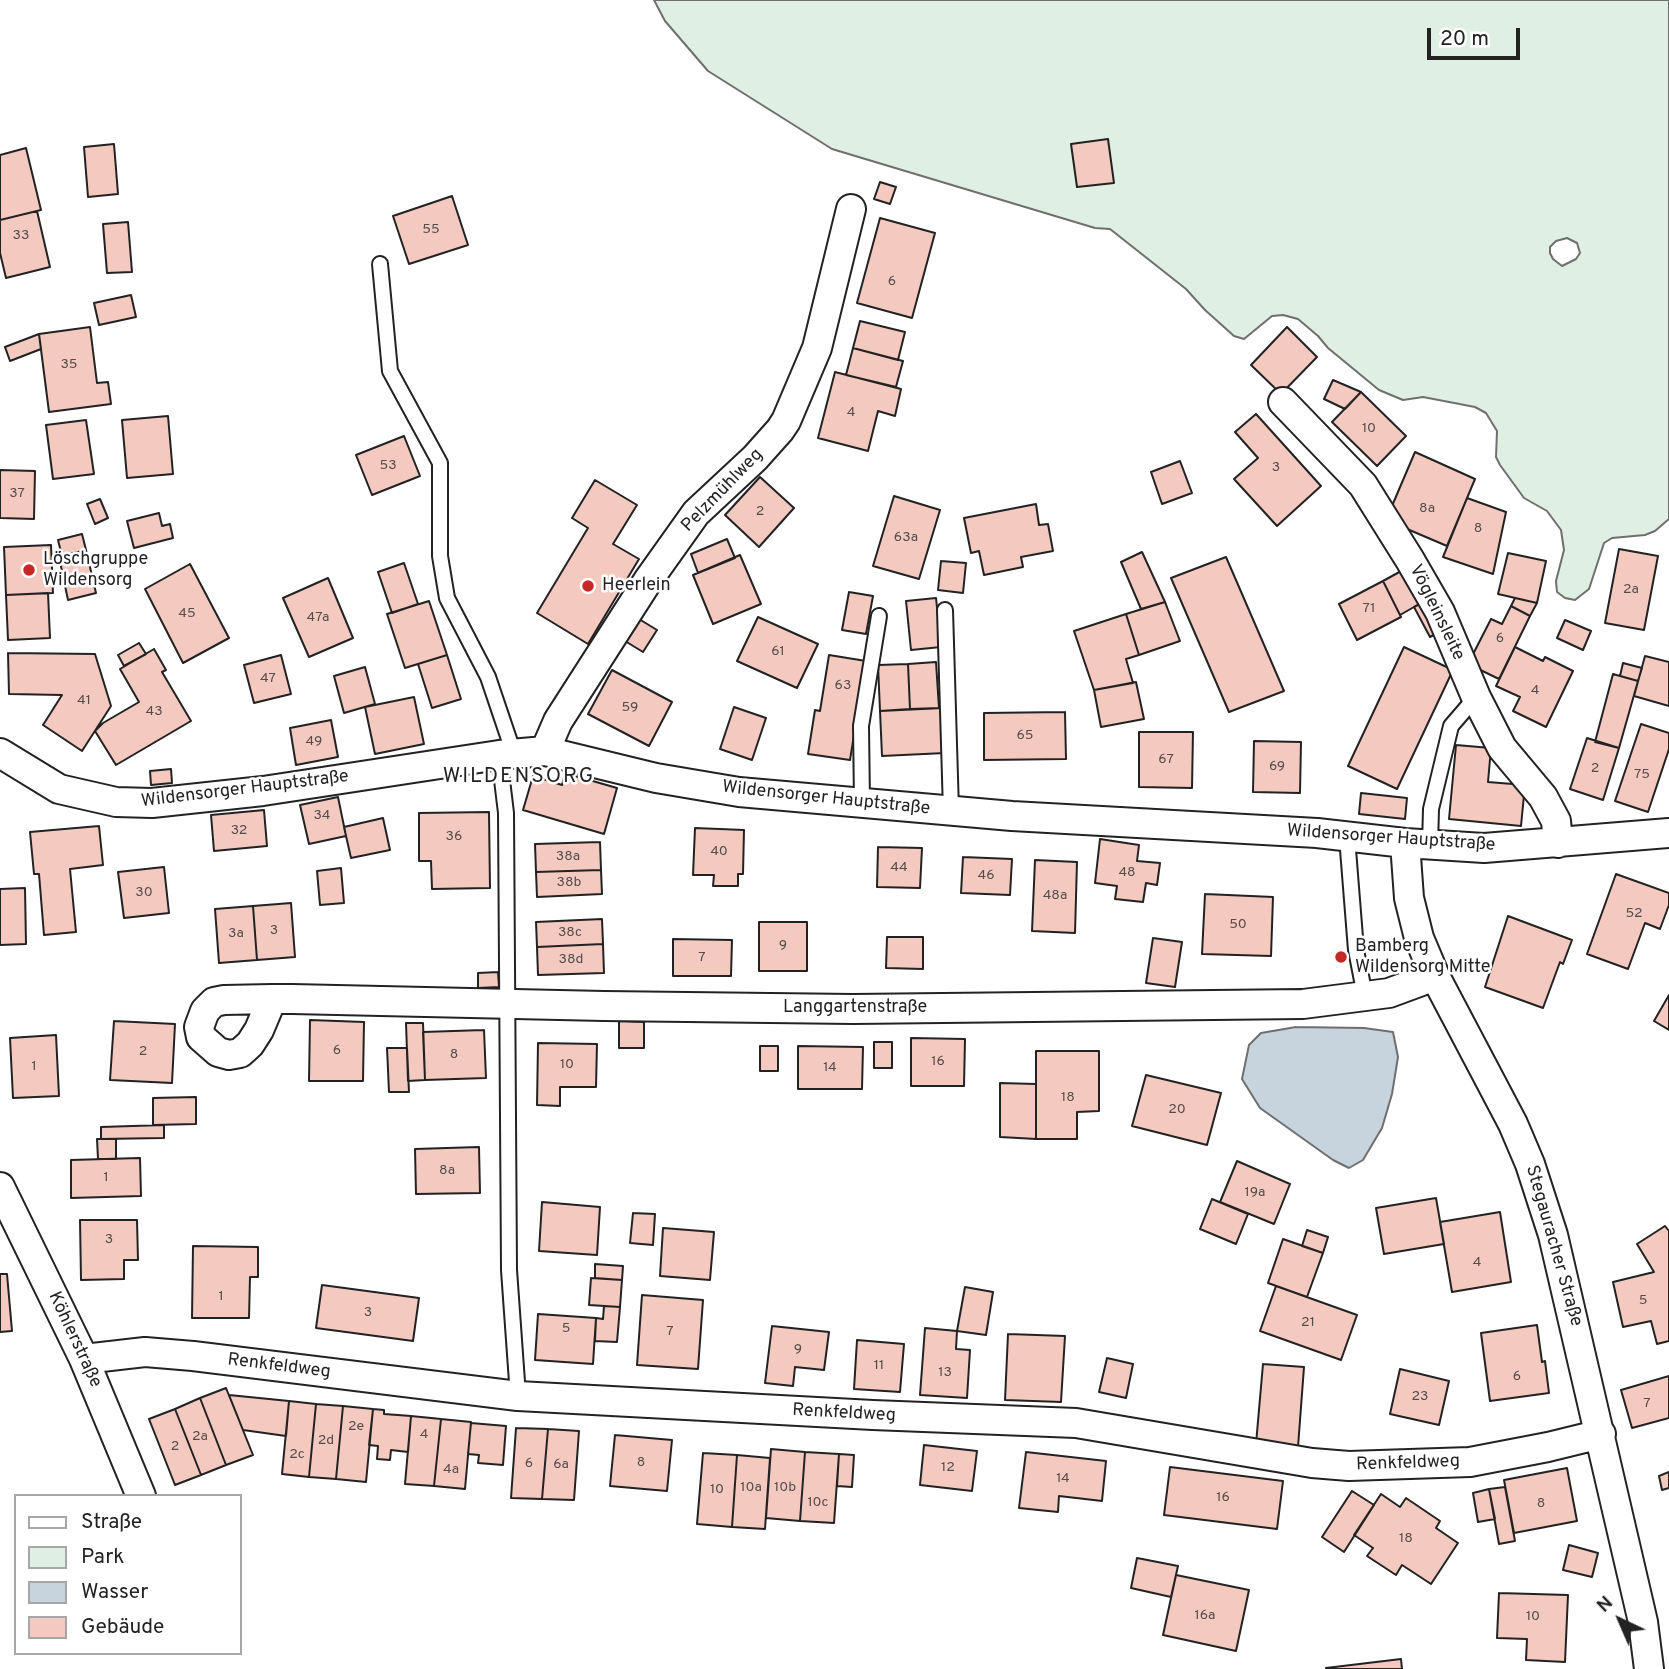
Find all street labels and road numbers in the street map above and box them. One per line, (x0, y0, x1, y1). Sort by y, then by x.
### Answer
street label: Pelzmühlweg (678, 445, 768, 537)
street label: Vögleinsleite (1403, 562, 1469, 664)
street label: Wildensorger Hauptstraße (140, 767, 350, 813)
street label: Wildensorger Hauptstraße (721, 777, 931, 821)
street label: Wildensorger Hauptstraße (1286, 821, 1496, 857)
street label: Langgartenstraße (783, 997, 927, 1019)
street label: Stegauracher Straße (1520, 1163, 1586, 1329)
street label: Köhlerstraße (42, 1289, 106, 1391)
street label: Renkfeldweg (226, 1350, 332, 1384)
street label: Renkfeldweg (792, 1400, 896, 1428)
street label: Renkfeldweg (1356, 1451, 1460, 1477)

